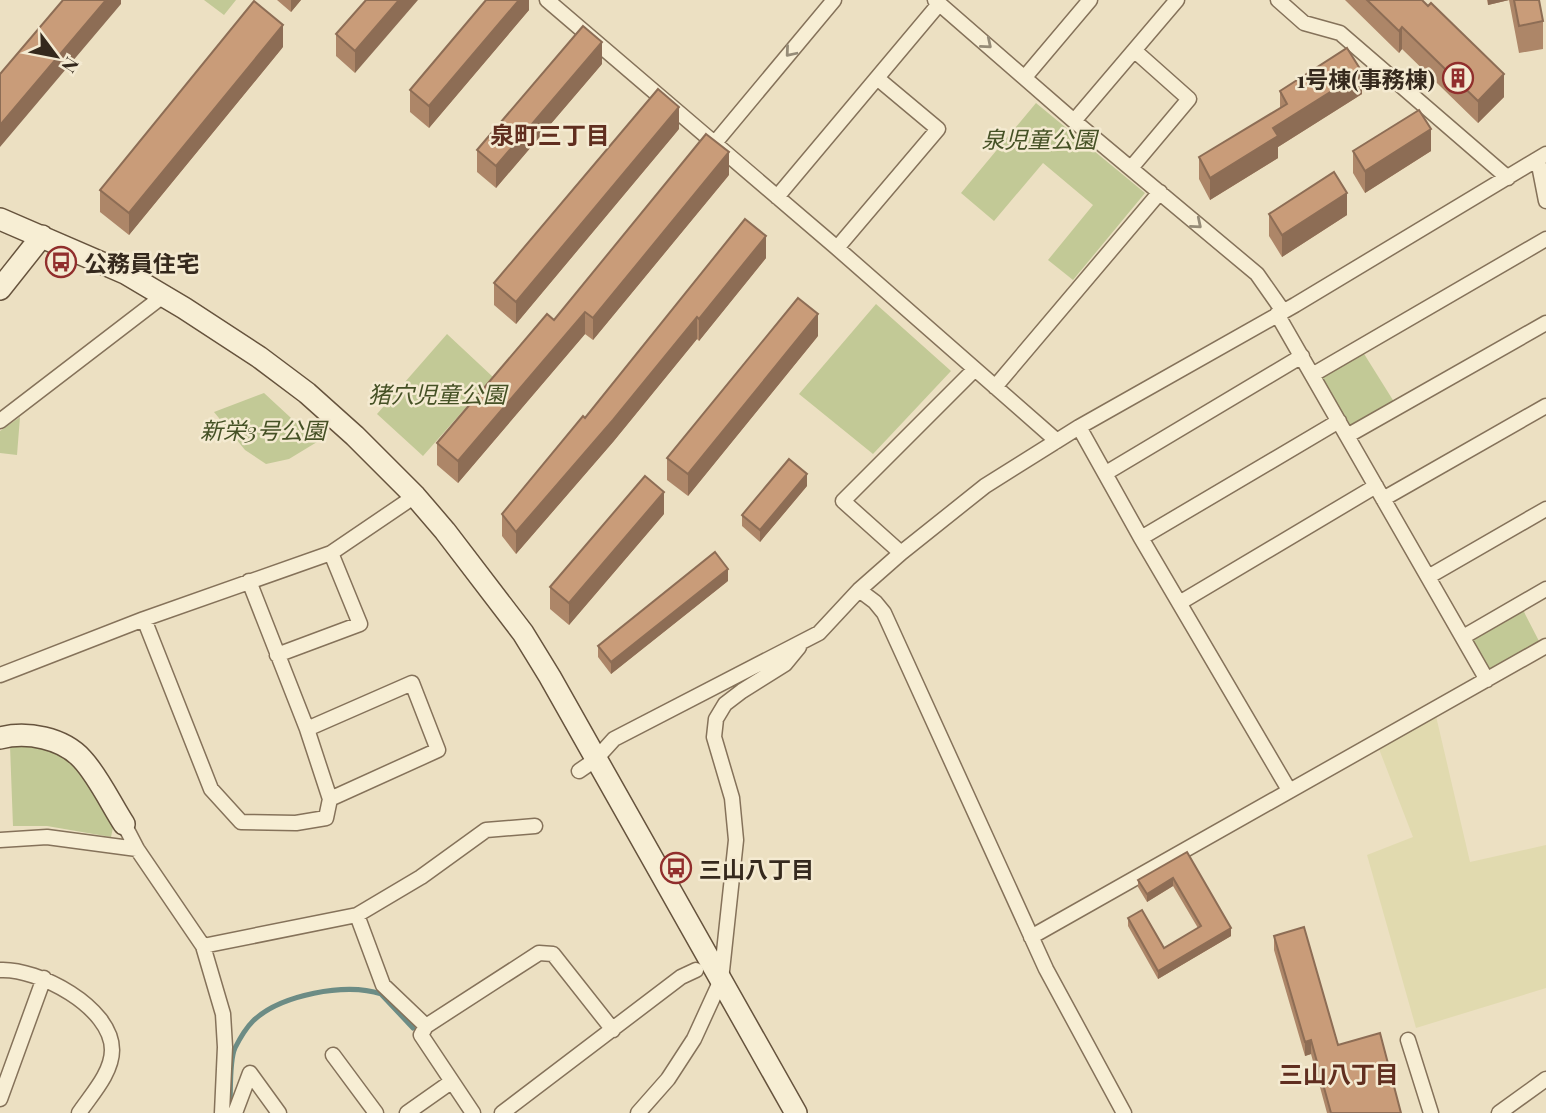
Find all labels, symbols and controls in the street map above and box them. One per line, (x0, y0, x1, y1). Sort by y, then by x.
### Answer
north arrow (21, 21, 91, 91)
one-way arrow (978, 36, 991, 48)
one-way arrow (786, 44, 798, 57)
text: N (56, 53, 86, 78)
building icon: 1号棟(事務棟) (1441, 61, 1475, 95)
place label: 1号棟(事務棟) (1297, 63, 1435, 94)
district label: 泉町三丁目 (490, 118, 610, 150)
park label: 泉児童公園 (982, 123, 1100, 154)
one-way arrow (1189, 216, 1202, 228)
bus stop icon: 公務員住宅 (44, 245, 78, 279)
place label: 公務員住宅 (84, 247, 199, 278)
park label: 猪穴児童公園 (368, 378, 509, 409)
park label: 新栄3号公園 (200, 414, 329, 445)
bus stop icon: 三山八丁目 (659, 851, 693, 885)
place label: 三山八丁目 (699, 853, 814, 884)
district label: 三山八丁目 (1279, 1057, 1399, 1089)

